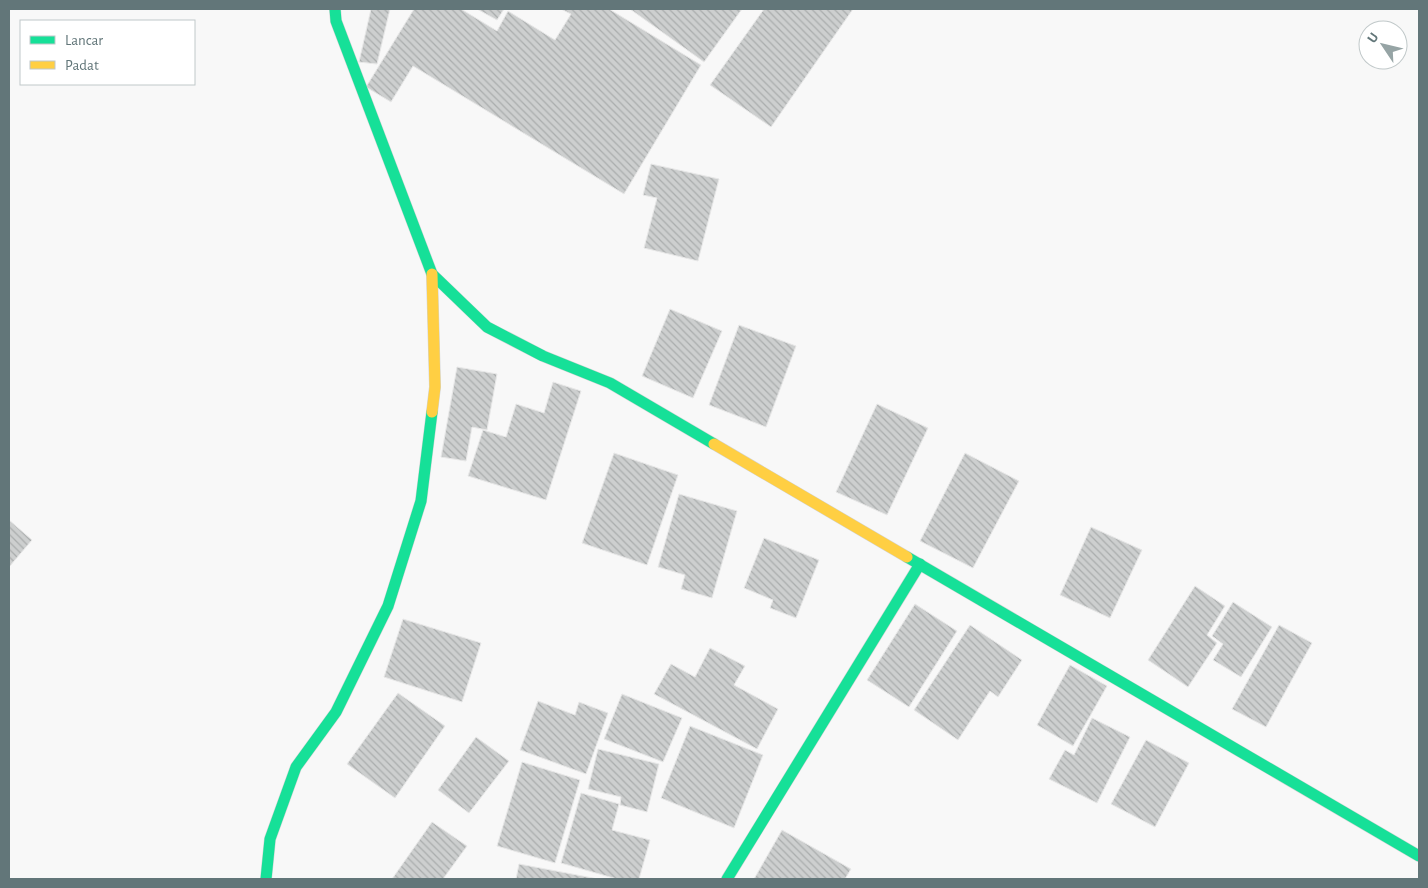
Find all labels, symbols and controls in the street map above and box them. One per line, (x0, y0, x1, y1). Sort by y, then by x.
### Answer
legend (20, 20, 195, 85)
north arrow (1358, 20, 1408, 70)
text: U (1365, 30, 1382, 46)
text: Lancar (65, 33, 103, 48)
text: Padat (65, 58, 99, 73)

